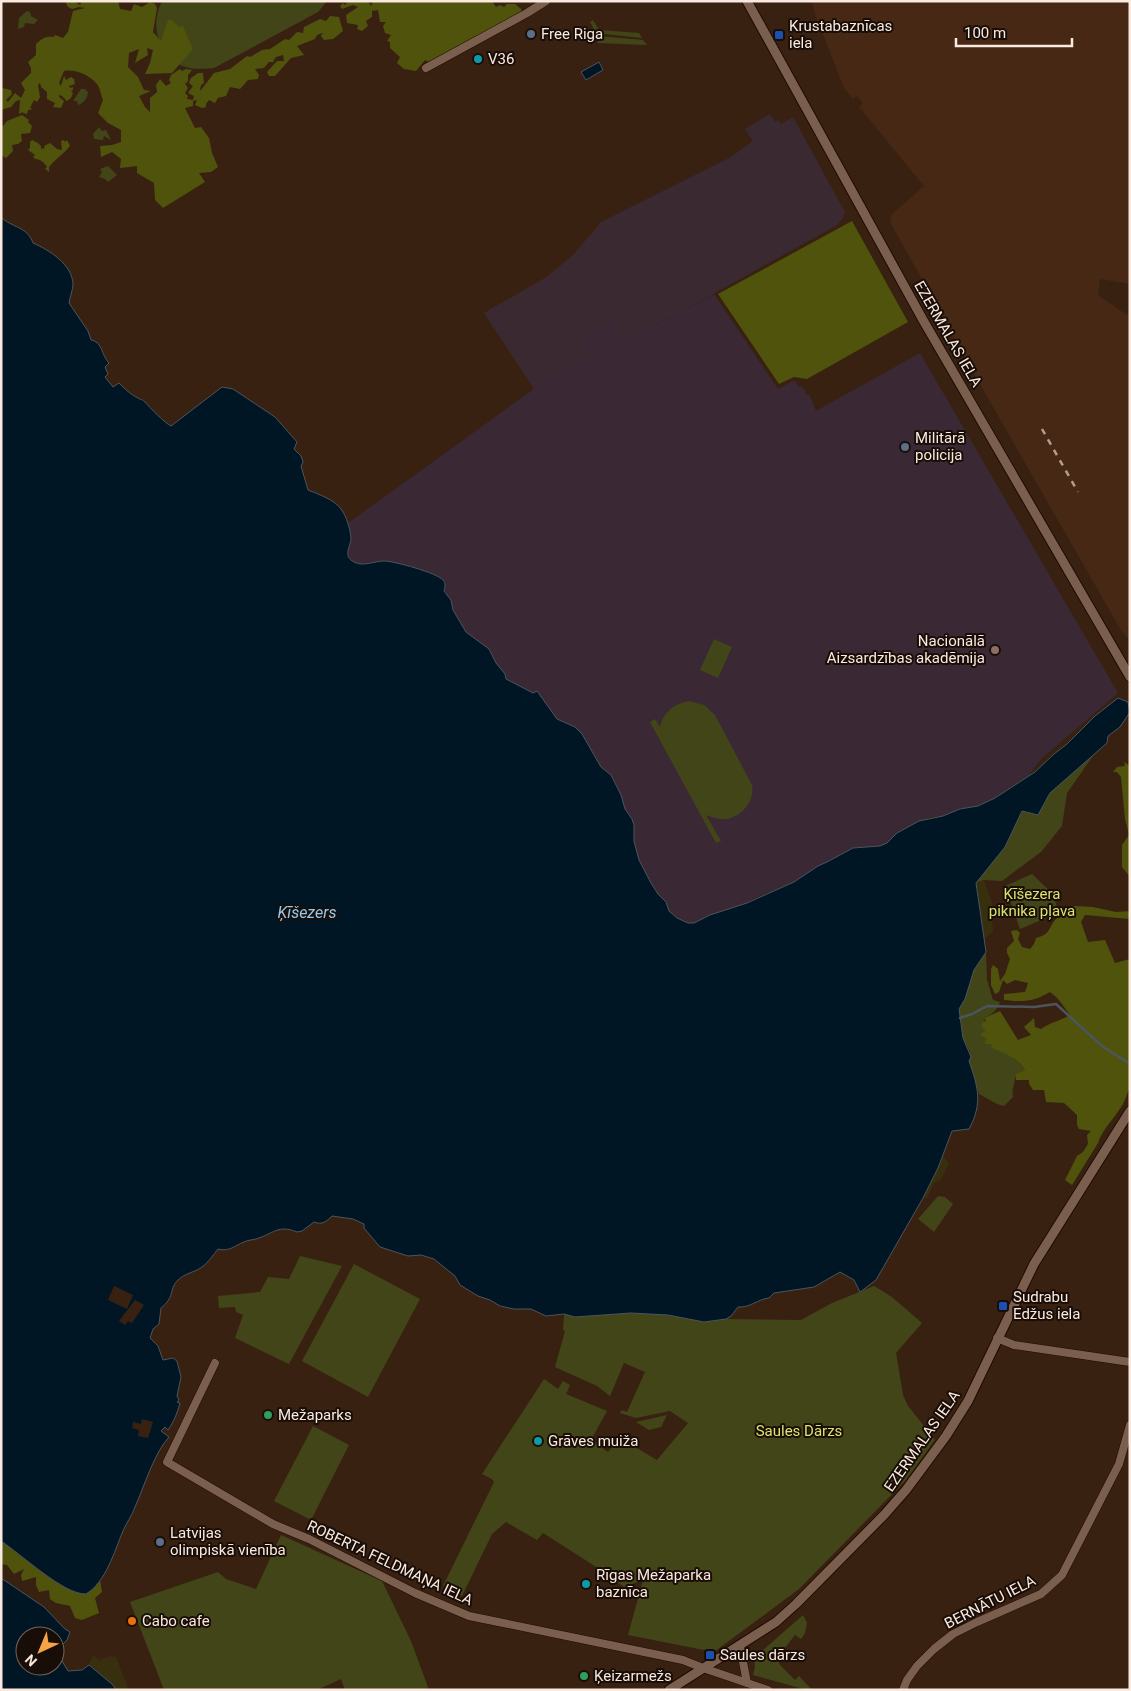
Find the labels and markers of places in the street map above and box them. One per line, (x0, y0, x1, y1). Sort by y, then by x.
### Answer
place label: Krustabaznīcas iela (789, 17, 892, 52)
place label: Free Riga (541, 25, 603, 43)
marker: Free Riga (525, 28, 537, 40)
marker: Krustabaznīcas iela (773, 29, 785, 41)
place label: V36 (488, 50, 514, 68)
marker: V36 (472, 53, 484, 65)
place label: Militārā policija (915, 429, 965, 464)
marker: Militārā policija (899, 441, 911, 453)
place label: Nacionālā Aizsardzības akadēmija (827, 632, 985, 667)
marker: Nacionālā Aizsardzības akadēmija (989, 644, 1001, 656)
place label: Sudrabu Edžus iela (1013, 1288, 1080, 1323)
marker: Sudrabu Edžus iela (997, 1300, 1009, 1312)
place label: Mežaparks (278, 1406, 352, 1424)
marker: Mežaparks (262, 1409, 274, 1421)
place label: Grāves muiža (548, 1432, 638, 1450)
marker: Grāves muiža (532, 1435, 544, 1447)
place label: Latvijas olimpiskā vienība (170, 1524, 286, 1559)
marker: Latvijas olimpiskā vienība (154, 1536, 166, 1548)
place label: Rīgas Mežaparka baznīca (596, 1566, 711, 1601)
marker: Rīgas Mežaparka baznīca (580, 1578, 592, 1590)
place label: Cabo cafe (142, 1612, 210, 1630)
marker: Cabo cafe (126, 1615, 138, 1627)
place label: Saules dārzs (720, 1646, 805, 1664)
marker: Saules dārzs (704, 1649, 716, 1661)
place label: Ķeizarmežs (594, 1667, 672, 1685)
marker: Ķeizarmežs (578, 1670, 590, 1682)

